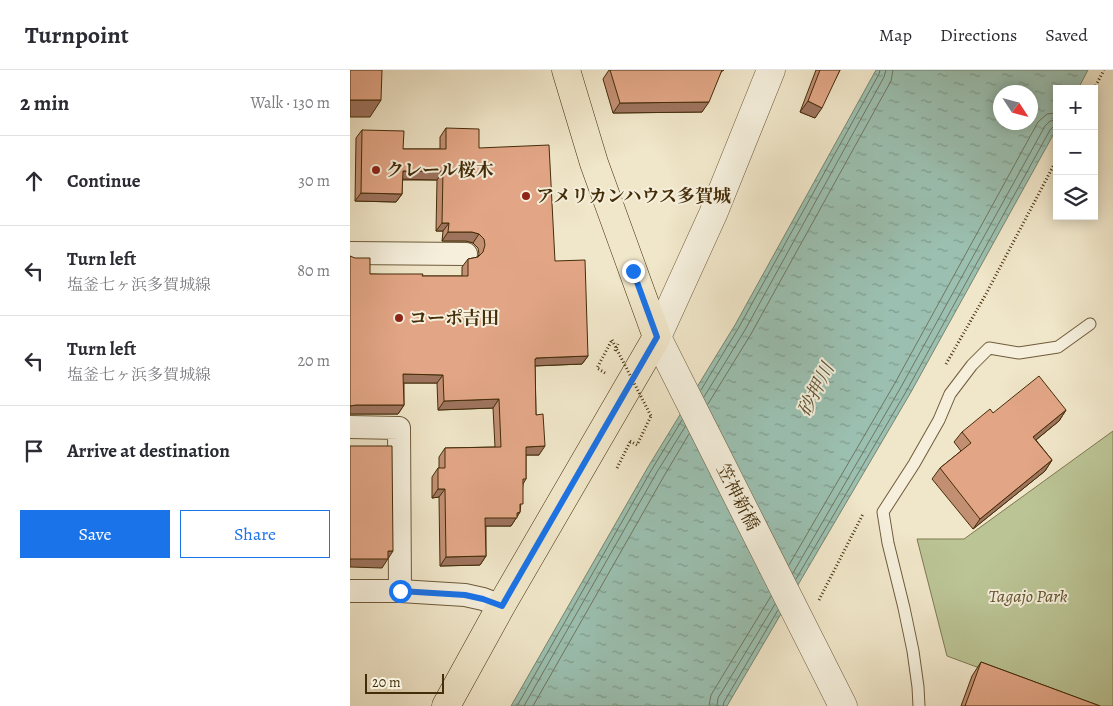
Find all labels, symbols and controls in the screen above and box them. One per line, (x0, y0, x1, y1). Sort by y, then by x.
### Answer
text: Turnpoint (25, 19, 129, 51)
text: Map (879, 23, 912, 47)
text: Directions (940, 23, 1017, 47)
text: Saved (1045, 23, 1088, 47)
north arrow (993, 85, 1038, 130)
map controls (1053, 85, 1098, 220)
button: + (1053, 85, 1098, 130)
text: 2 min (20, 89, 69, 117)
text: Walk · 130 m (250, 92, 330, 114)
button: − (1053, 130, 1098, 175)
place label: クレール桜木 (386, 158, 494, 182)
marker: クレール桜木 (370, 164, 382, 176)
icon: ahead (20, 167, 48, 195)
text: Continue (67, 168, 141, 194)
text: 30 m (298, 170, 330, 192)
button: layers (1053, 175, 1098, 220)
place label: アメリカンハウス多賀城 (536, 184, 731, 208)
marker: アメリカンハウス多賀城 (520, 190, 532, 202)
text: Turn left (67, 246, 136, 272)
icon: left (20, 257, 48, 285)
text: 80 m (297, 260, 330, 282)
route end (622, 260, 645, 283)
text: 塩釜七ヶ浜多賀城線 (67, 274, 211, 296)
place label: コーポ吉田 (409, 306, 499, 330)
marker: コーポ吉田 (393, 312, 405, 324)
text: Turn left (67, 336, 136, 362)
icon: left (20, 347, 48, 375)
text: 20 m (297, 350, 330, 372)
water label: 砂押川 (791, 357, 841, 421)
text: 塩釜七ヶ浜多賀城線 (67, 364, 211, 386)
icon: arrive (20, 437, 48, 465)
text: Arrive at destination (67, 438, 230, 464)
street label: 笠神新橋 (711, 459, 765, 535)
button: Save (20, 510, 170, 558)
button: Share (180, 510, 330, 558)
route start (389, 580, 412, 603)
park label: Tagajo Park (989, 584, 1067, 608)
scale bar (365, 671, 444, 694)
text: 20 m (372, 673, 401, 692)

